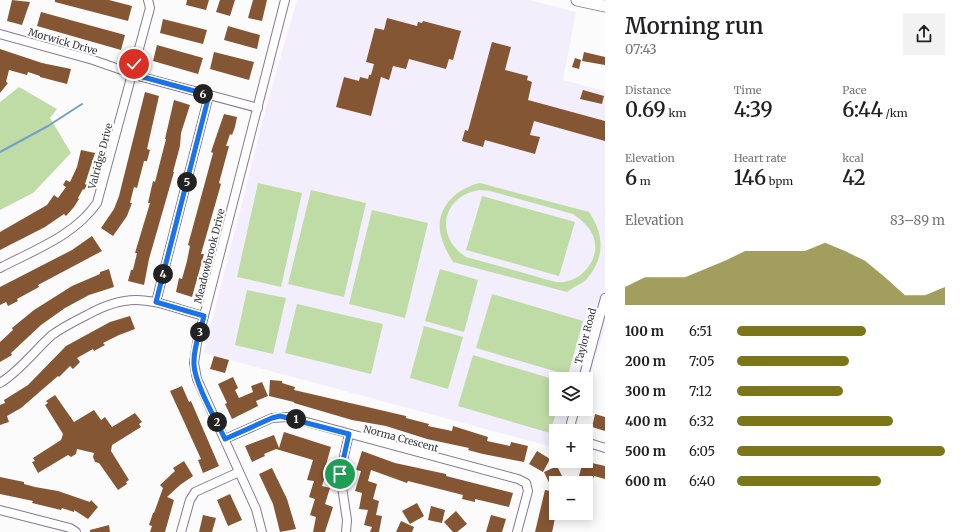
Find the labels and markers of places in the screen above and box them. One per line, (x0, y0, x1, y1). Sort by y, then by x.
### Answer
pin (117, 47, 151, 81)
pin: 6 (193, 84, 213, 104)
pin: 5 (177, 172, 197, 192)
pin: 4 (153, 264, 173, 284)
pin: 3 (190, 322, 210, 342)
pin: 1 (286, 409, 306, 429)
pin: 2 (207, 412, 227, 432)
pin (323, 457, 357, 491)

